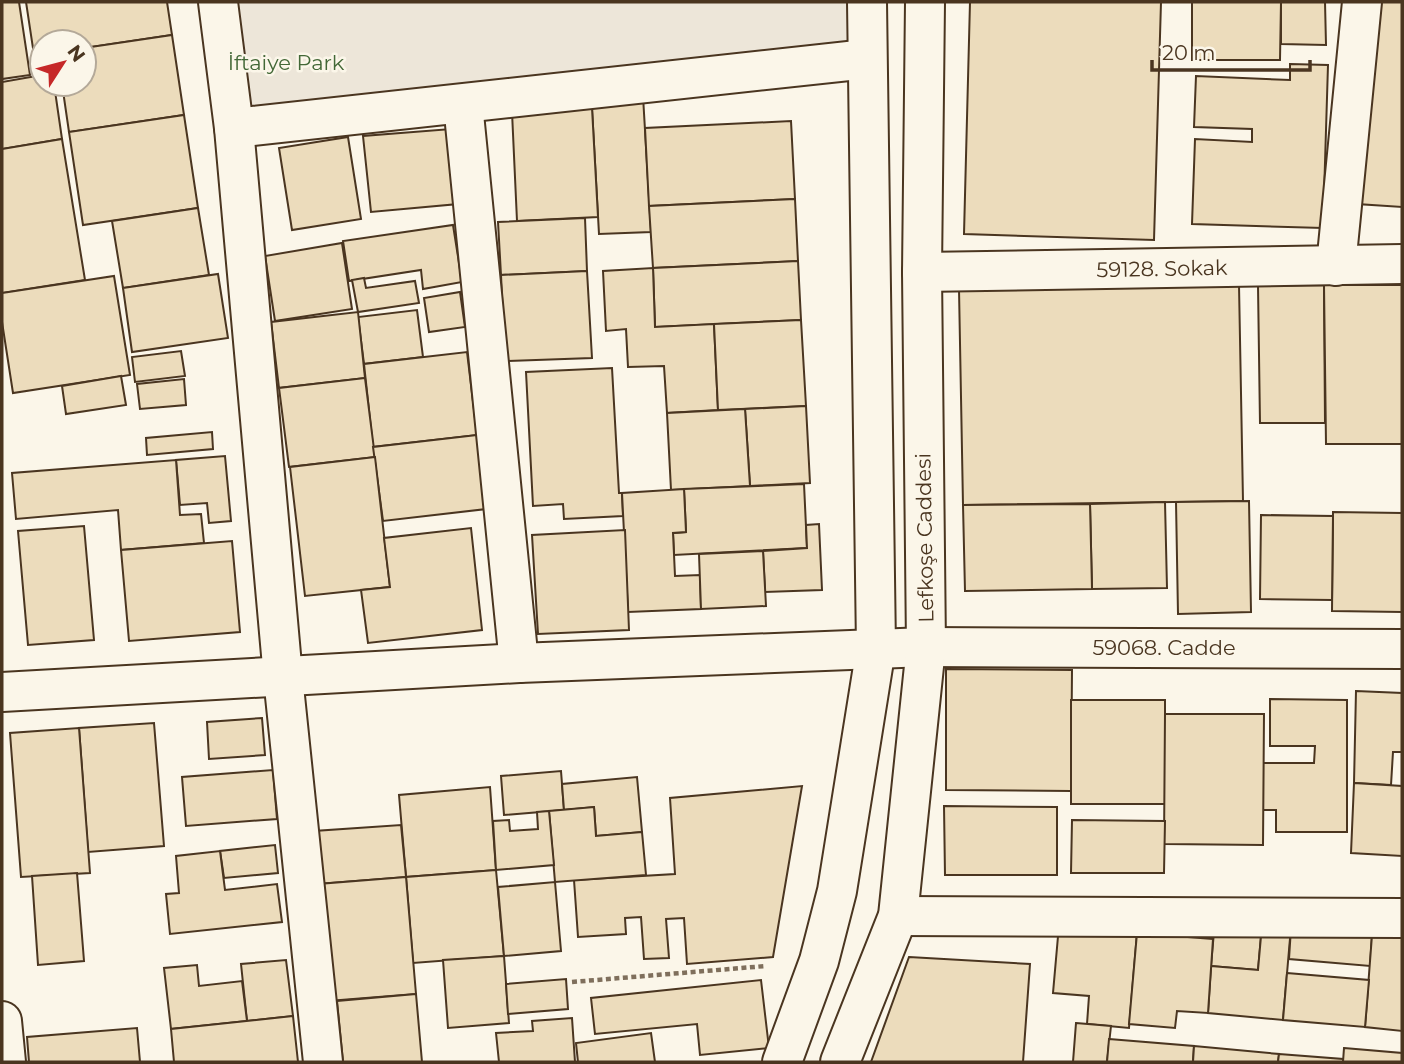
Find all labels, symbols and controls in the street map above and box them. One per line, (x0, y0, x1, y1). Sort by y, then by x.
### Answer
north arrow (28, 28, 98, 98)
scale bar (1152, 28, 1310, 72)
text: N (63, 40, 90, 66)
text: 20 m (1162, 40, 1216, 65)
park label: İftaiye Park (228, 50, 345, 75)
street label: 59128. Sokak (1096, 255, 1228, 282)
street label: Lefkoşe Caddesi (911, 453, 938, 623)
street label: 59068. Cadde (1092, 635, 1236, 660)

